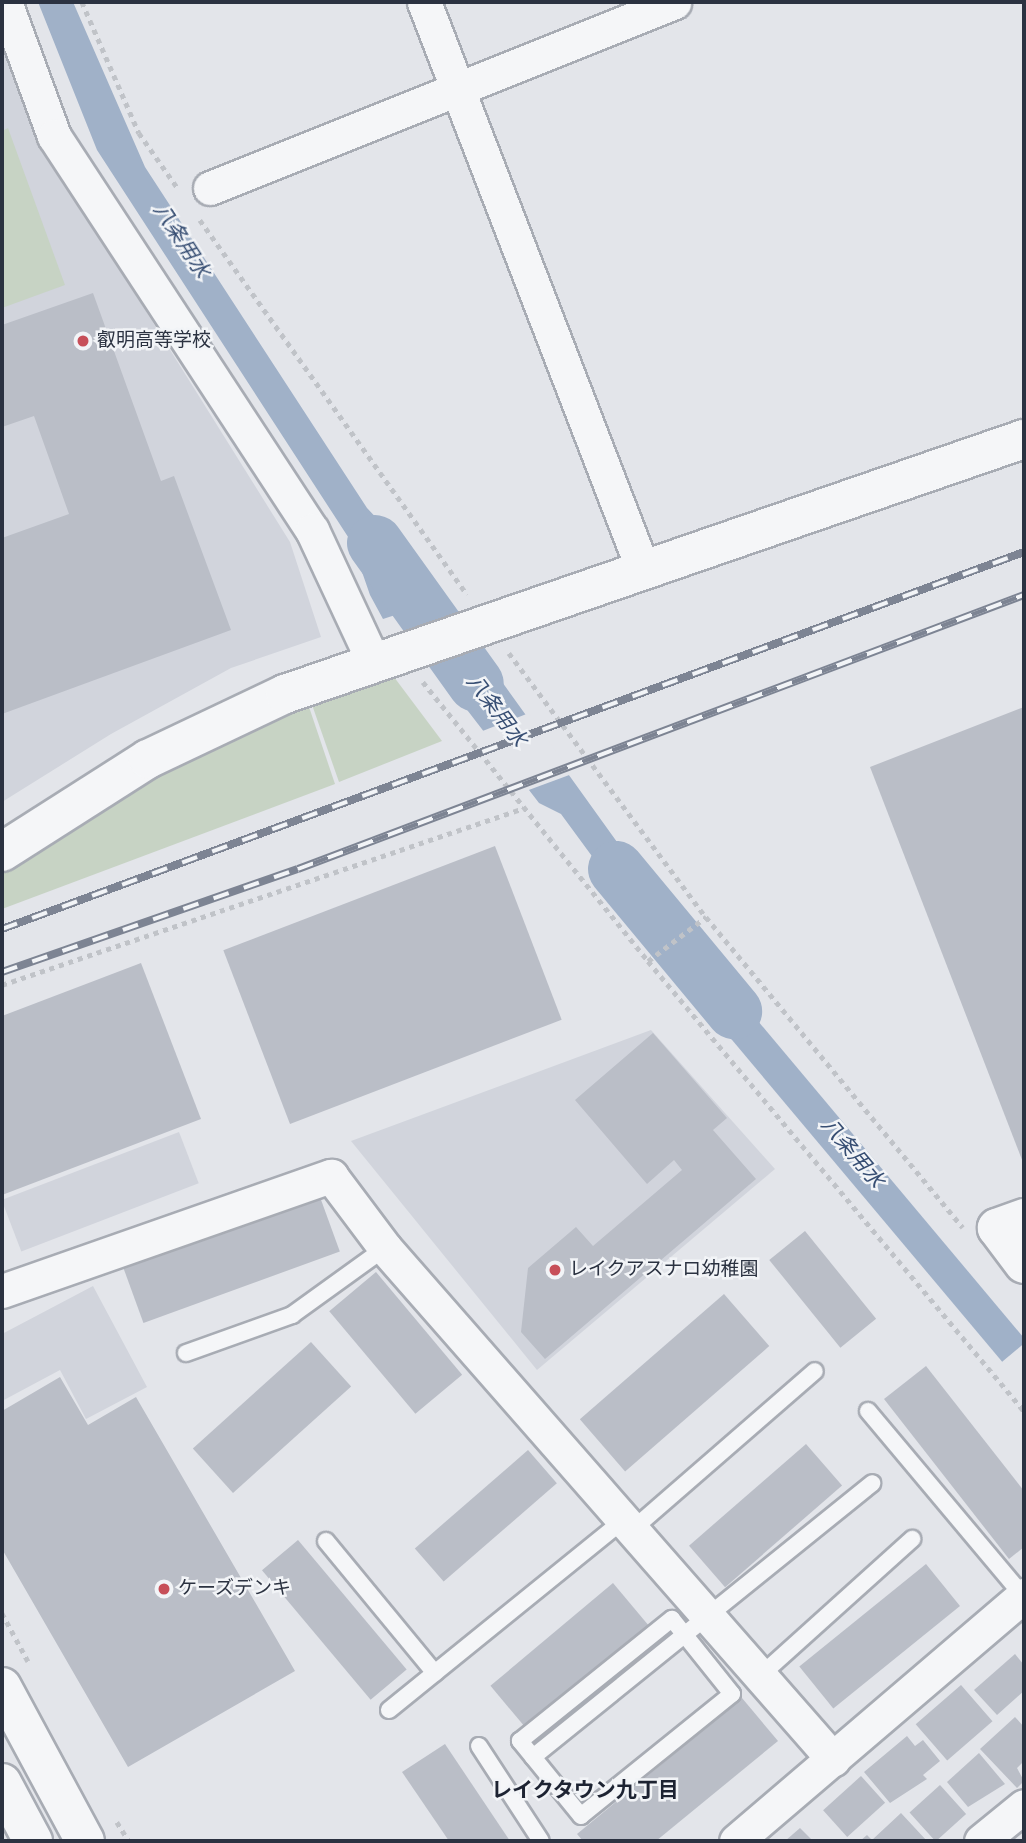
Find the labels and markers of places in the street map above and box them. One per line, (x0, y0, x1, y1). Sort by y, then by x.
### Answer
place label: 叡明高等学校 (97, 330, 211, 352)
marker: 叡明高等学校 (75, 333, 91, 349)
place label: レイクアスナロ幼稚園 (569, 1259, 759, 1281)
marker: レイクアスナロ幼稚園 (547, 1262, 563, 1278)
place label: ケーズデンキ (178, 1578, 292, 1600)
marker: ケーズデンキ (156, 1581, 172, 1597)

